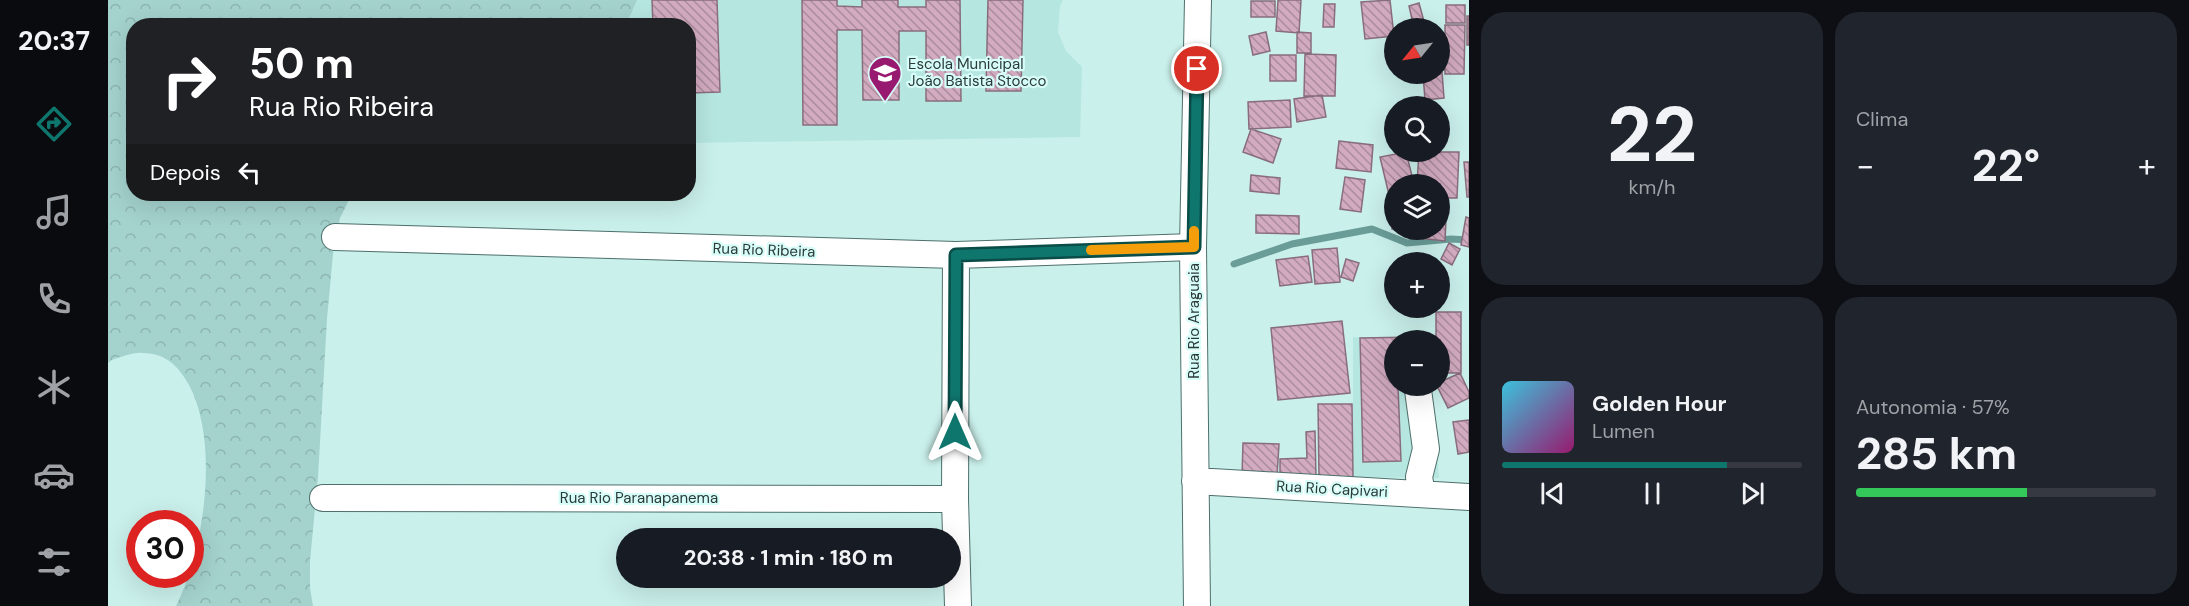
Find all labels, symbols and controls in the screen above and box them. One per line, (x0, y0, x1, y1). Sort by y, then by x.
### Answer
north arrow (1384, 18, 1450, 84)
map controls (1384, 18, 1450, 396)
text: 20:37 (18, 23, 90, 58)
text: 50 m (249, 36, 354, 91)
icon: right (150, 42, 228, 120)
pin (1171, 43, 1222, 94)
icon: arrive (1180, 52, 1213, 85)
place label: Escola Municipal João Batista Stocco (908, 54, 1047, 91)
school or university icon: Escola Municipal João Batista Stocco (867, 55, 903, 102)
text: 22 (1607, 84, 1697, 185)
text: Rua Rio Ribeira (249, 89, 434, 124)
button: search (1384, 96, 1450, 162)
icon: directions (33, 103, 75, 145)
text: Clima (1856, 106, 1908, 132)
text: 22° (1972, 136, 2040, 195)
text: − (1856, 144, 1874, 187)
text: + (2138, 144, 2156, 187)
icon: left (233, 156, 266, 189)
text: Depois (150, 158, 221, 187)
button: layers (1384, 174, 1450, 240)
text: km/h (1628, 174, 1676, 200)
icon: music (33, 191, 75, 233)
street label: Rua Rio Ribeira (712, 238, 816, 262)
button: + (1384, 252, 1450, 318)
street label: Rua Rio Araguaia (1184, 263, 1204, 379)
icon: phone (33, 278, 75, 320)
button: − (1384, 330, 1450, 396)
icon: climate (33, 366, 75, 408)
text: Golden Hour (1592, 389, 1727, 418)
text: Autonomia · 57% (1856, 394, 2010, 420)
position arrow (923, 400, 987, 464)
text: Lumen (1592, 418, 1655, 444)
text: 285 km (1856, 424, 2017, 483)
icon: car (33, 454, 75, 496)
street label: Rua Rio Capivari (1276, 476, 1388, 502)
icon: previous (1536, 477, 1569, 510)
icon: pause (1636, 477, 1669, 510)
icon: next (1736, 477, 1769, 510)
street label: Rua Rio Paranapanema (560, 488, 718, 508)
speed limit sign: 30 (126, 510, 204, 588)
icon: filters (33, 541, 75, 583)
text: 20:38 · 1 min · 180 m (684, 543, 893, 572)

